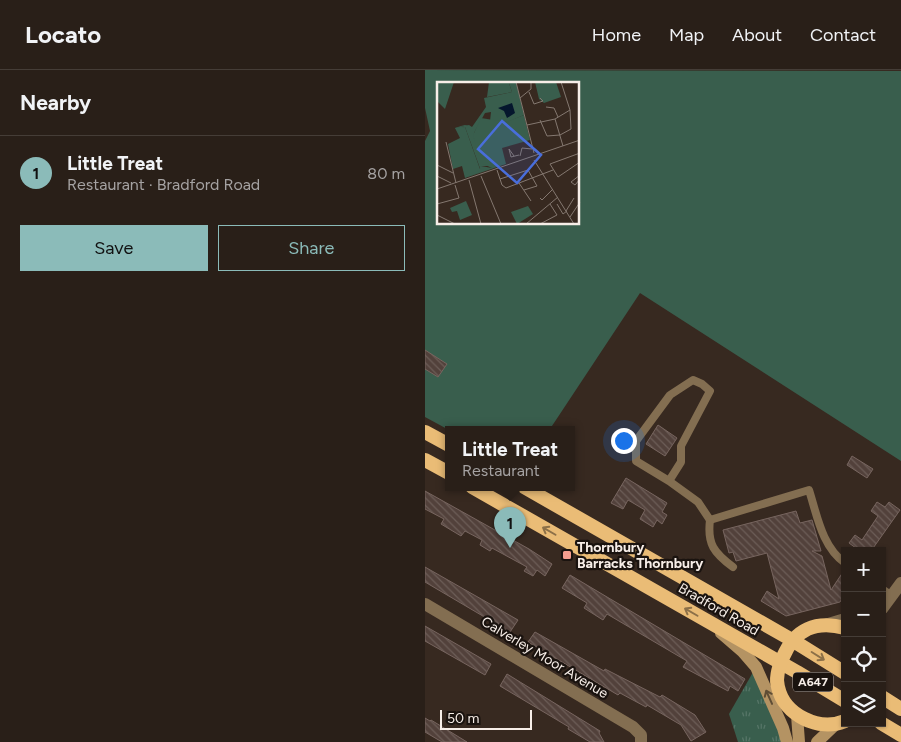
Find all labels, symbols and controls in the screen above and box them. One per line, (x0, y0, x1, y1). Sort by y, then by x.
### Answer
text: Locato (25, 20, 101, 49)
text: Home (592, 24, 641, 46)
text: Map (669, 24, 704, 46)
text: About (732, 24, 782, 46)
text: Contact (810, 24, 876, 46)
inset map (437, 82, 580, 225)
text: Nearby (20, 90, 91, 115)
text: Little Treat (67, 152, 163, 175)
text: 1 (33, 164, 39, 183)
text: 80 m (367, 164, 405, 183)
text: Restaurant · Bradford Road (67, 175, 260, 194)
button: Save (20, 225, 208, 271)
button: Share (218, 225, 405, 271)
popup (445, 426, 575, 491)
your location (611, 428, 637, 454)
text: Little Treat (462, 438, 558, 461)
text: Restaurant (462, 461, 540, 480)
pin: 1 (494, 507, 526, 548)
one-way arrow (542, 526, 557, 536)
place label: Thornbury Barracks Thornbury (577, 539, 704, 572)
map controls (841, 547, 886, 727)
button: + (841, 547, 886, 592)
marker: Thornbury Barracks Thornbury (561, 549, 573, 561)
street label: Bradford Road (675, 579, 762, 639)
button: − (841, 592, 886, 637)
one-way arrow (684, 606, 698, 616)
street label: Calverley Moor Avenue (478, 613, 611, 702)
button: locate (841, 637, 886, 682)
one-way arrow (811, 651, 825, 661)
road number: A647 (793, 672, 833, 692)
button: layers (841, 682, 886, 727)
one-way arrow (764, 690, 774, 705)
scale bar (440, 707, 533, 730)
text: 50 m (447, 710, 479, 727)

